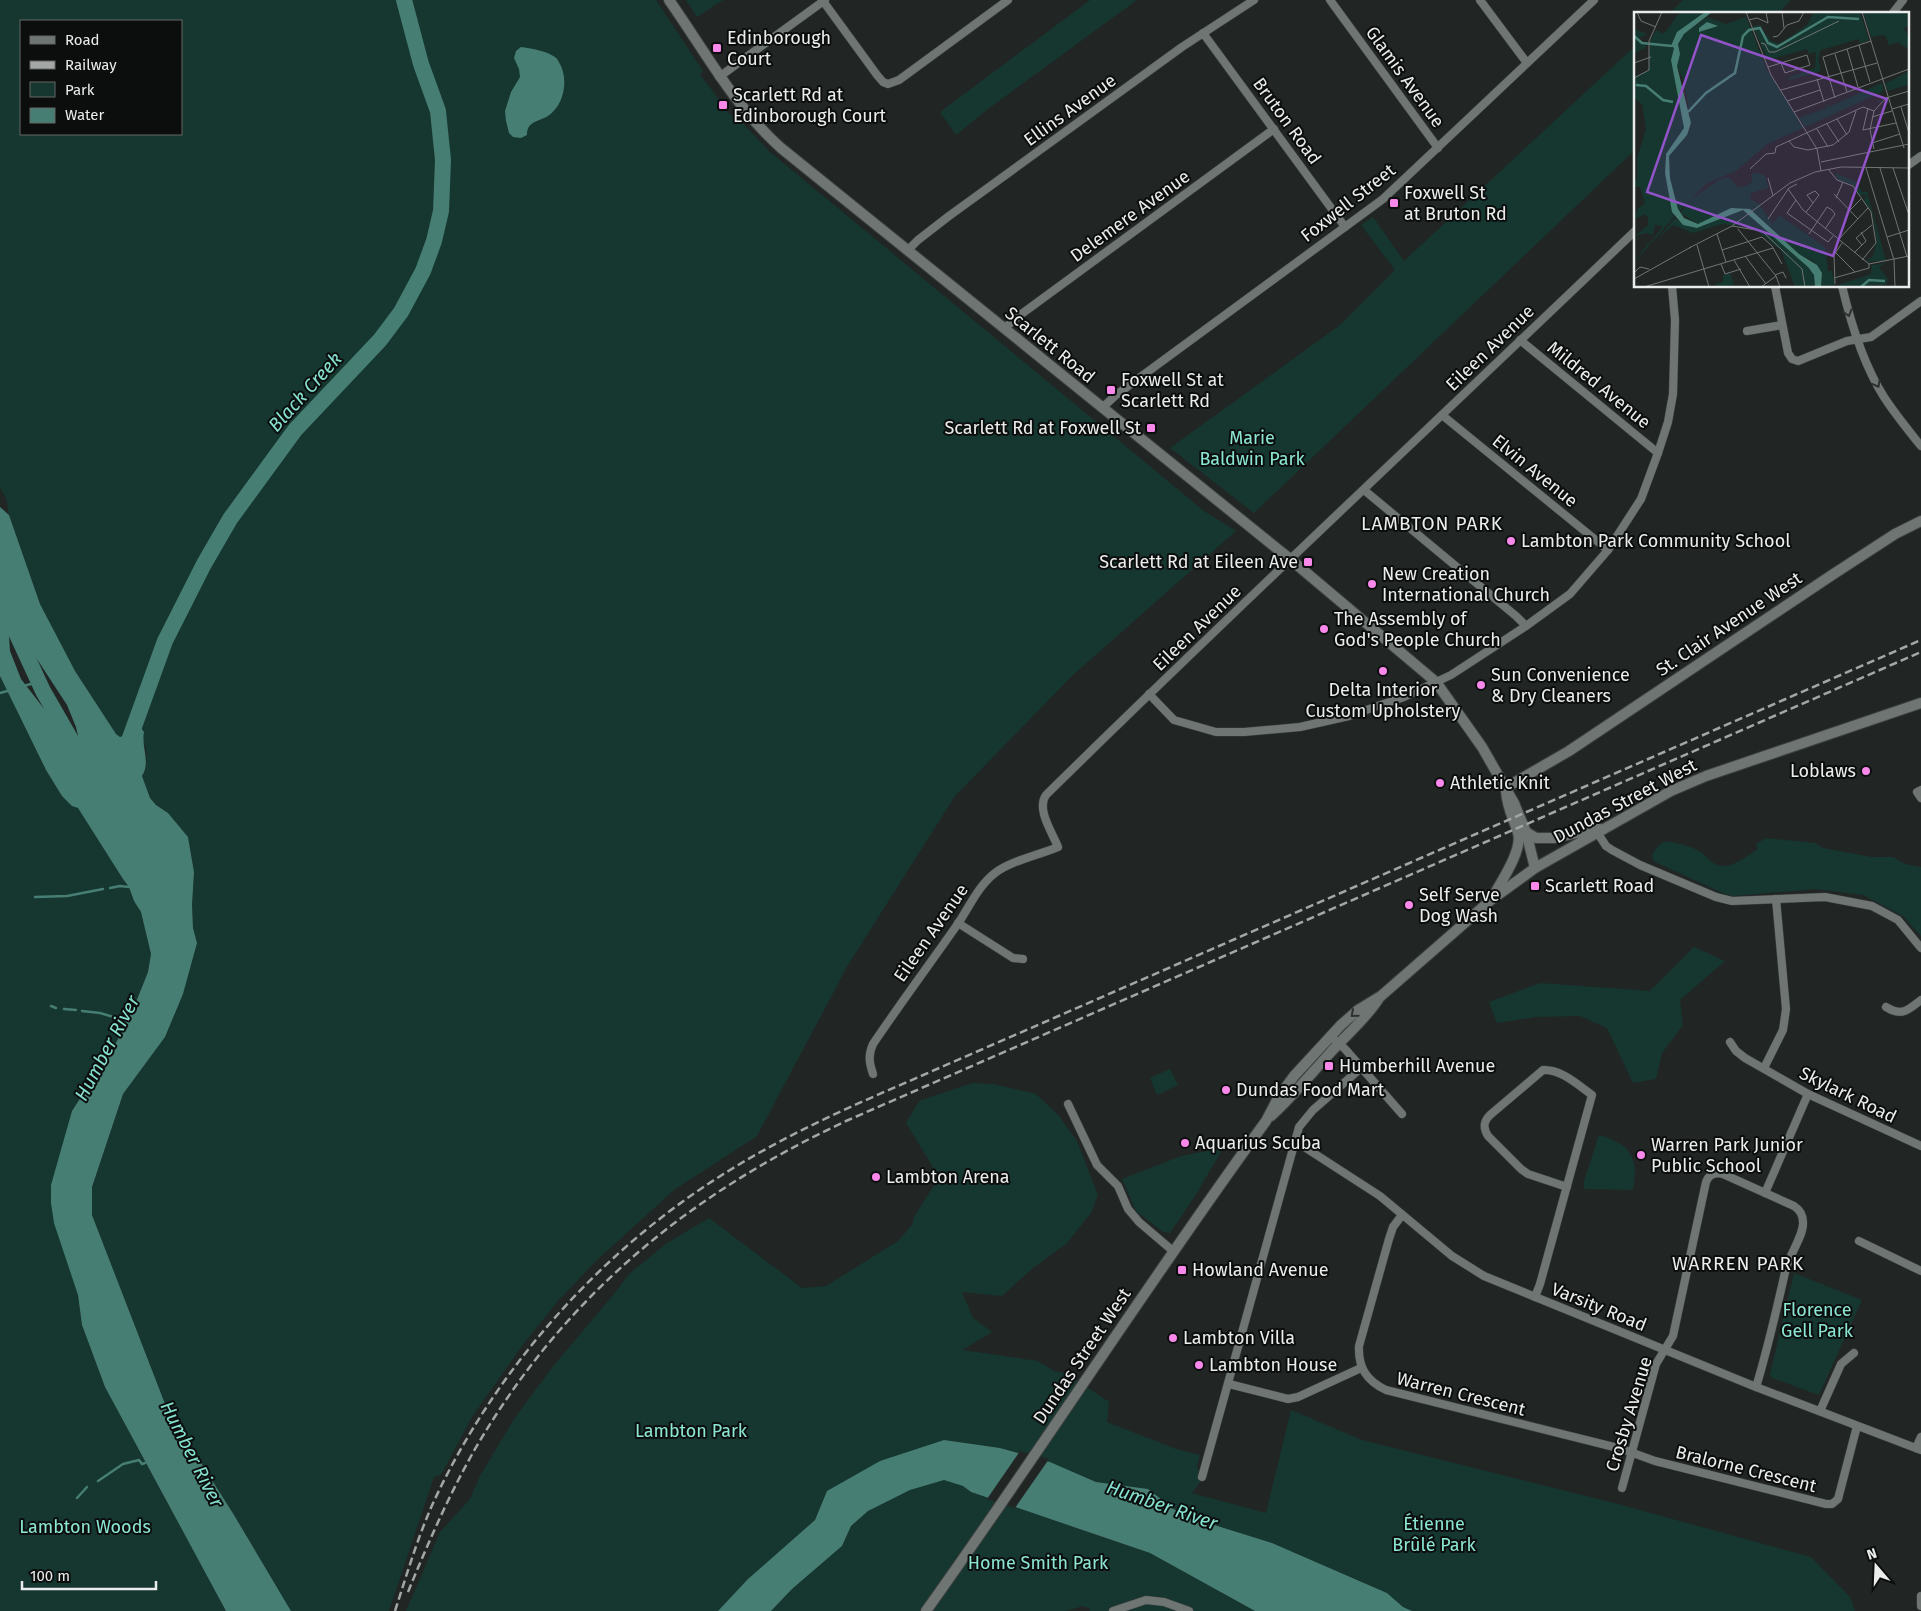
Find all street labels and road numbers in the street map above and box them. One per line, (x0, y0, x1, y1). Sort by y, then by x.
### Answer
street label: Glamis Avenue (1361, 22, 1449, 132)
street label: Ellins Avenue (1020, 69, 1120, 151)
street label: Bruton Road (1248, 73, 1326, 169)
street label: Foxwell Street (1296, 159, 1400, 247)
street label: Delemere Avenue (1066, 165, 1194, 267)
street label: Eileen Avenue (1441, 300, 1539, 396)
street label: Scarlett Road (1001, 302, 1099, 388)
street label: Mildred Avenue (1543, 337, 1655, 433)
street label: Elvin Avenue (1488, 430, 1582, 512)
street label: St. Clair Avenue West (1652, 567, 1806, 681)
street label: Eileen Avenue (1148, 580, 1246, 676)
street label: Dundas Street West (1550, 754, 1701, 848)
street label: Eileen Avenue (889, 880, 973, 986)
street label: Skylark Road (1796, 1062, 1900, 1128)
street label: Varsity Road (1548, 1278, 1650, 1336)
street label: Dundas Street West (1028, 1283, 1136, 1428)
street label: Crosby Avenue (1601, 1354, 1657, 1474)
street label: Warren Crescent (1394, 1367, 1528, 1421)
street label: Bralorne Crescent (1673, 1441, 1819, 1497)

